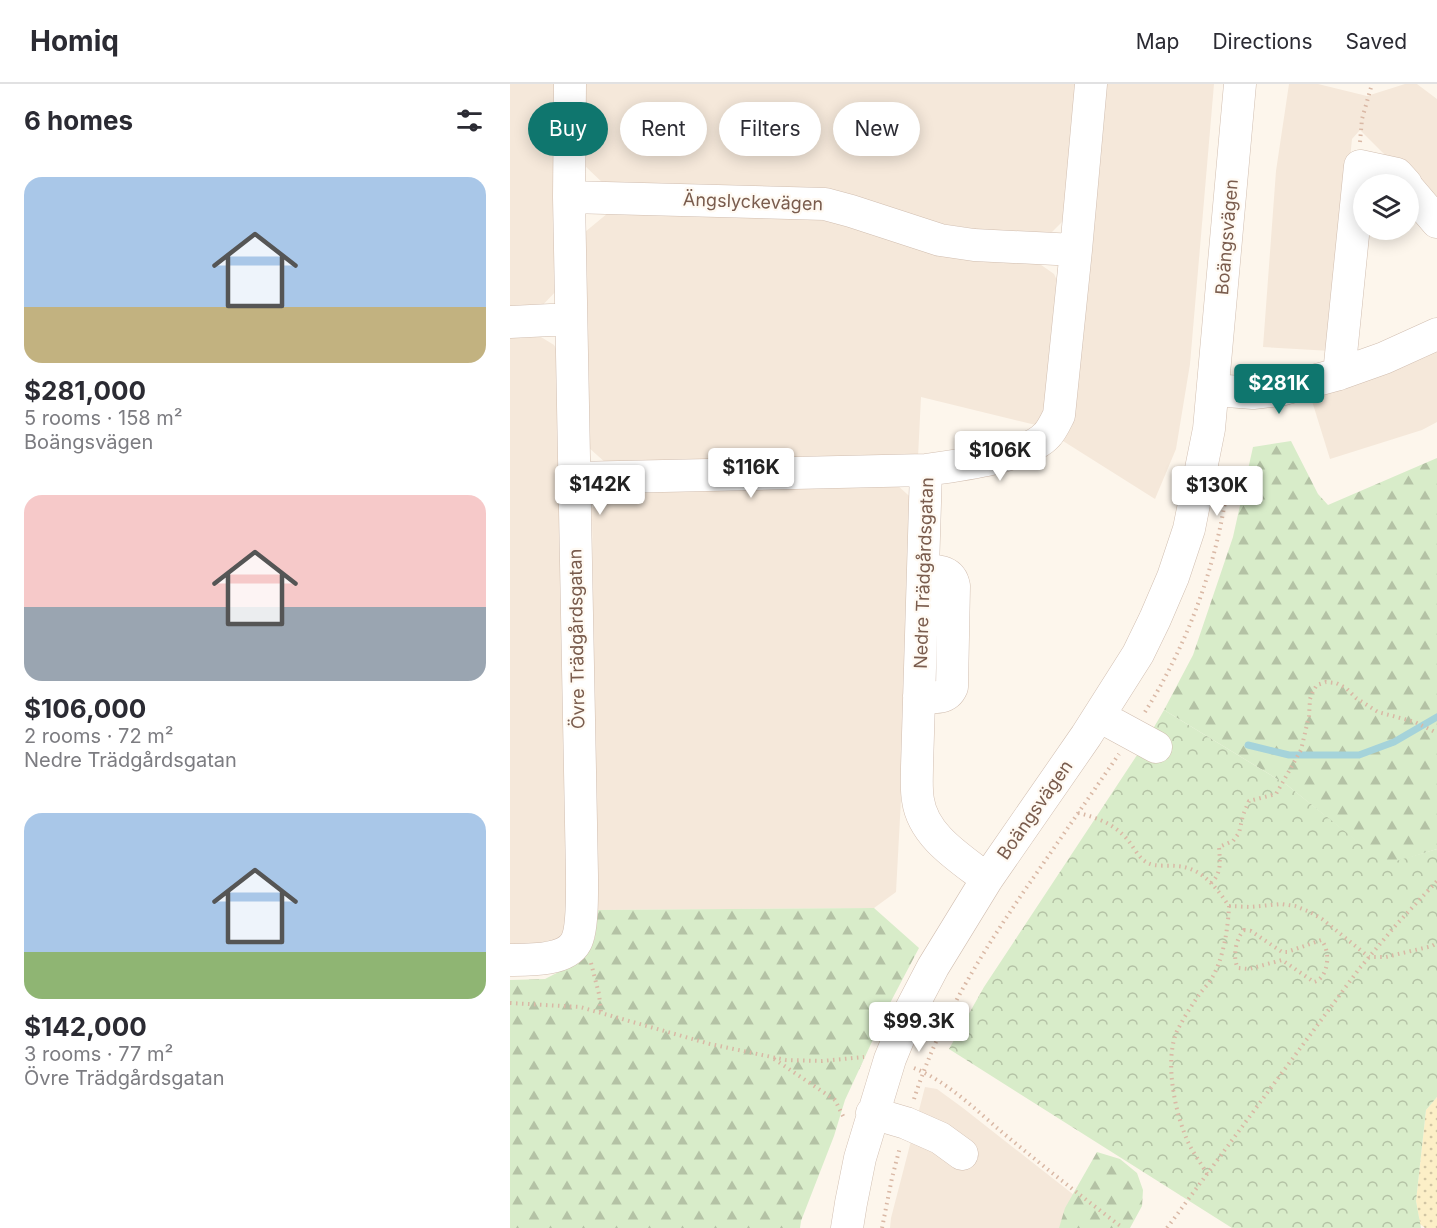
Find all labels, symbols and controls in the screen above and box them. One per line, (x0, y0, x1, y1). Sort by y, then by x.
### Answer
text: Homiq (30, 24, 119, 58)
text: Map (1136, 29, 1179, 54)
text: Directions (1212, 29, 1313, 54)
text: Saved (1346, 29, 1407, 54)
chip: Buy (528, 102, 608, 156)
chip: Rent (620, 102, 707, 156)
chip: Filters (719, 102, 821, 156)
chip: New (833, 102, 920, 156)
icon: filters (453, 104, 486, 137)
text: 6 homes (24, 105, 133, 136)
map controls (1353, 174, 1419, 240)
button: layers (1353, 174, 1419, 240)
street label: Boängsvägen (1211, 178, 1242, 296)
street label: Ängslyckevägen (683, 188, 823, 214)
icon: home (201, 216, 309, 324)
pin: $281K (1237, 364, 1321, 415)
text: $281K (1248, 371, 1310, 395)
text: $281,000 (24, 375, 146, 406)
text: 5 rooms · 158 m² (24, 406, 183, 430)
text: Boängsvägen (24, 430, 153, 454)
pin: $106K (958, 431, 1042, 482)
text: $106K (969, 438, 1031, 462)
pin: $116K (709, 448, 793, 499)
text: $116K (722, 455, 780, 479)
pin: $142K (558, 465, 642, 516)
pin: $130K (1175, 466, 1259, 517)
text: $142K (569, 472, 631, 496)
text: $130K (1186, 473, 1248, 497)
street label: Nedre Trädgårdsgatan (910, 477, 937, 669)
icon: home (201, 534, 309, 642)
street label: Övre Trädgårdsgatan (563, 549, 589, 729)
text: $106,000 (24, 693, 146, 724)
text: 2 rooms · 72 m² (24, 724, 174, 748)
text: Nedre Trädgårdsgatan (24, 748, 237, 772)
street label: Boängsvägen (993, 756, 1077, 863)
icon: home (201, 852, 309, 960)
pin: $99.3K (870, 1002, 968, 1053)
text: $99.3K (883, 1009, 955, 1033)
text: $142,000 (24, 1011, 147, 1042)
text: 3 rooms · 77 m² (24, 1042, 173, 1066)
text: Övre Trädgårdsgatan (24, 1066, 224, 1090)

